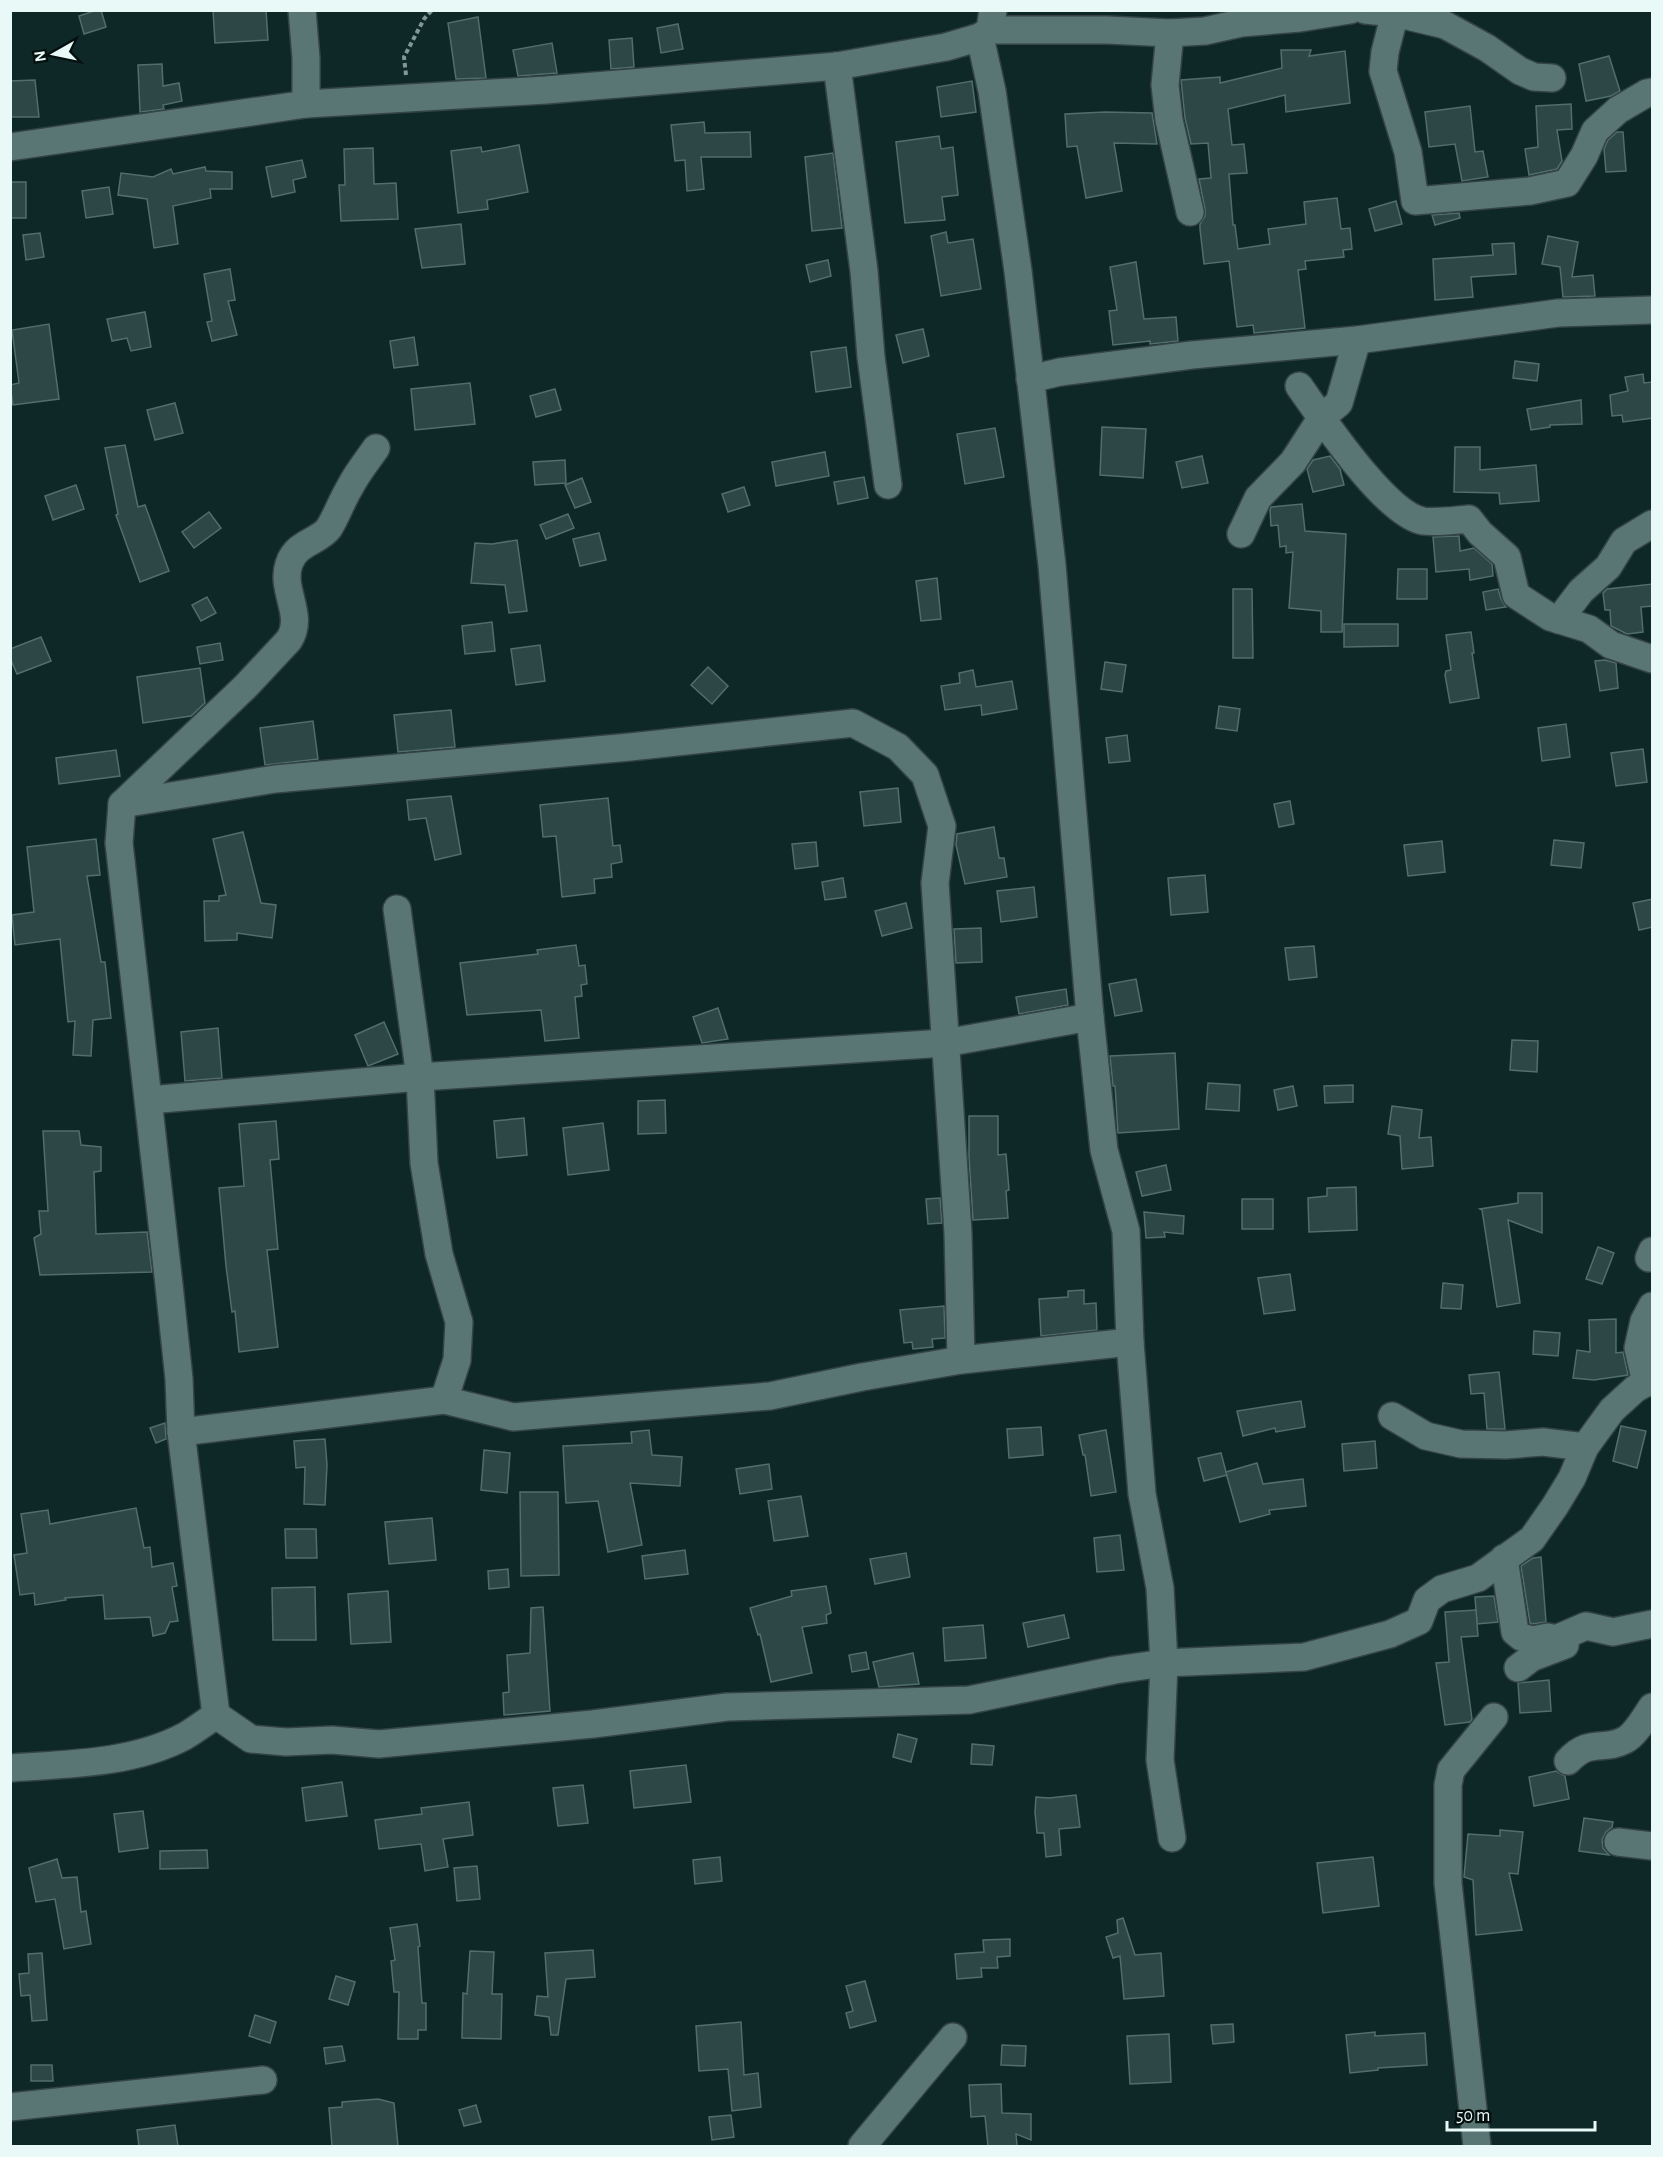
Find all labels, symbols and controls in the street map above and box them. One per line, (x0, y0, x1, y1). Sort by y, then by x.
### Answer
north arrow (24, 24, 84, 84)
text: N (31, 49, 49, 63)
scale bar (1447, 2094, 1596, 2132)
text: 50 m (1456, 2107, 1490, 2125)

